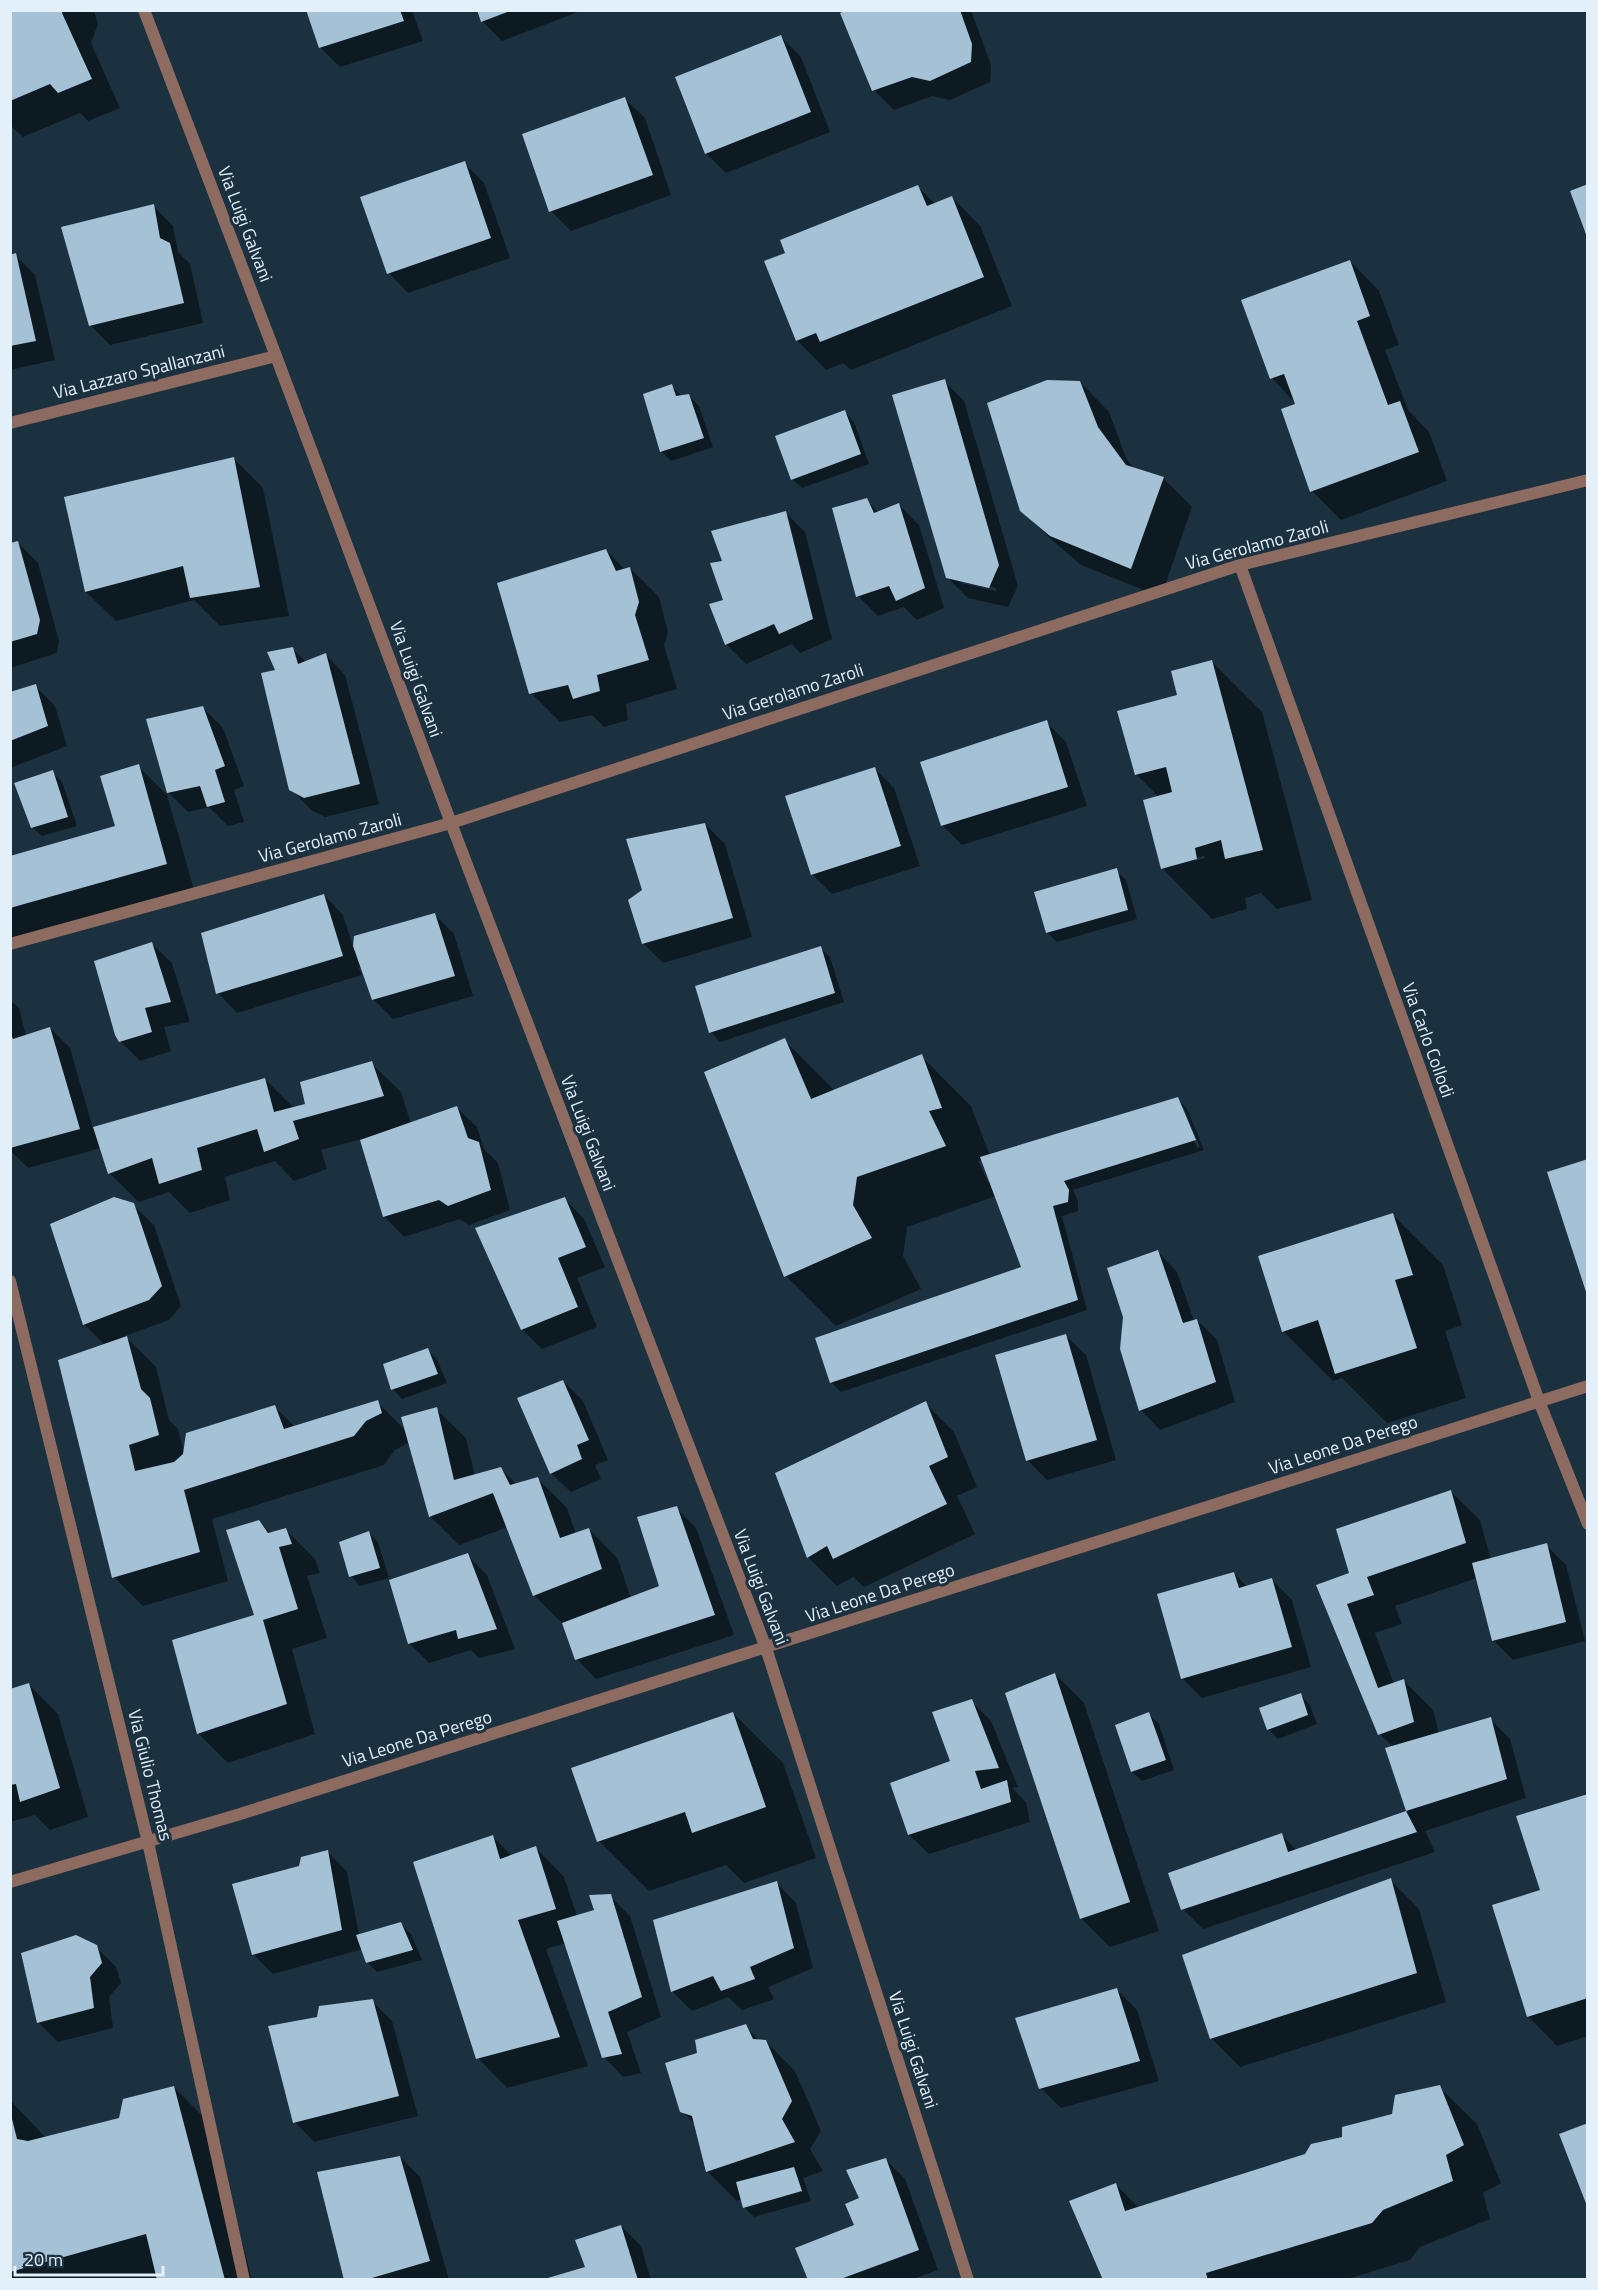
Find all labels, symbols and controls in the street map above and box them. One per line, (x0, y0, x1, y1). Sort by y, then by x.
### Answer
street label: Via Luigi Galvani (211, 162, 280, 286)
street label: Via Lazzaro Spallanzani (50, 337, 228, 406)
street label: Via Gerolamo Zaroli (1182, 512, 1331, 577)
street label: Via Luigi Galvani (383, 617, 450, 741)
street label: Via Gerolamo Zaroli (719, 656, 867, 727)
street label: Via Gerolamo Zaroli (255, 805, 404, 870)
street label: Via Carlo Collodi (1395, 979, 1462, 1101)
street label: Via Luigi Galvani (554, 1071, 623, 1195)
street label: Via Leone Da Perego (1265, 1408, 1421, 1481)
street label: Via Luigi Galvani (727, 1525, 796, 1649)
street label: Via Leone Da Perego (802, 1556, 958, 1629)
street label: Via Leone Da Perego (339, 1703, 495, 1774)
street label: Via Giulio Thomas (121, 1706, 180, 1843)
street label: Via Luigi Galvani (882, 1988, 945, 2112)
scale bar (15, 2239, 164, 2277)
text: 20 m (24, 2246, 63, 2273)

